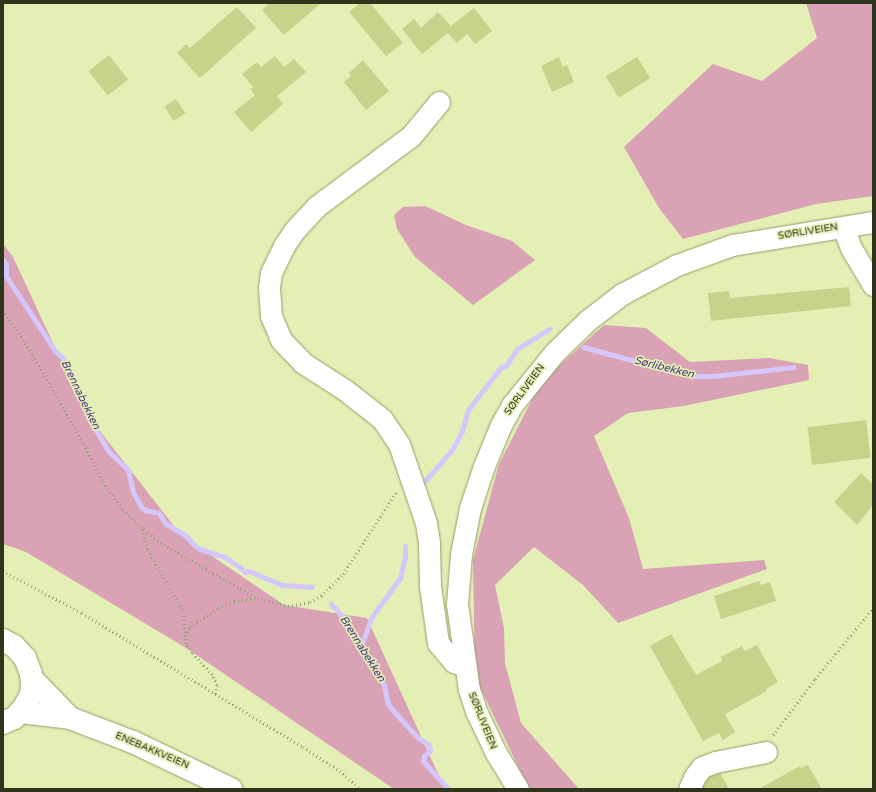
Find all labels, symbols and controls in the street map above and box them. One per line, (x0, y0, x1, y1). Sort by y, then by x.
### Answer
street label: SØRLIVEIEN (777, 221, 839, 243)
water label: Sørlibekken (633, 354, 695, 382)
water label: Brennabekken (58, 358, 102, 432)
street label: SØRLIVEIEN (502, 362, 548, 418)
water label: Brennabekken (336, 614, 388, 684)
street label: SØRLIVEIEN (465, 691, 499, 751)
street label: ENEBAKKVEIEN (113, 730, 191, 772)

